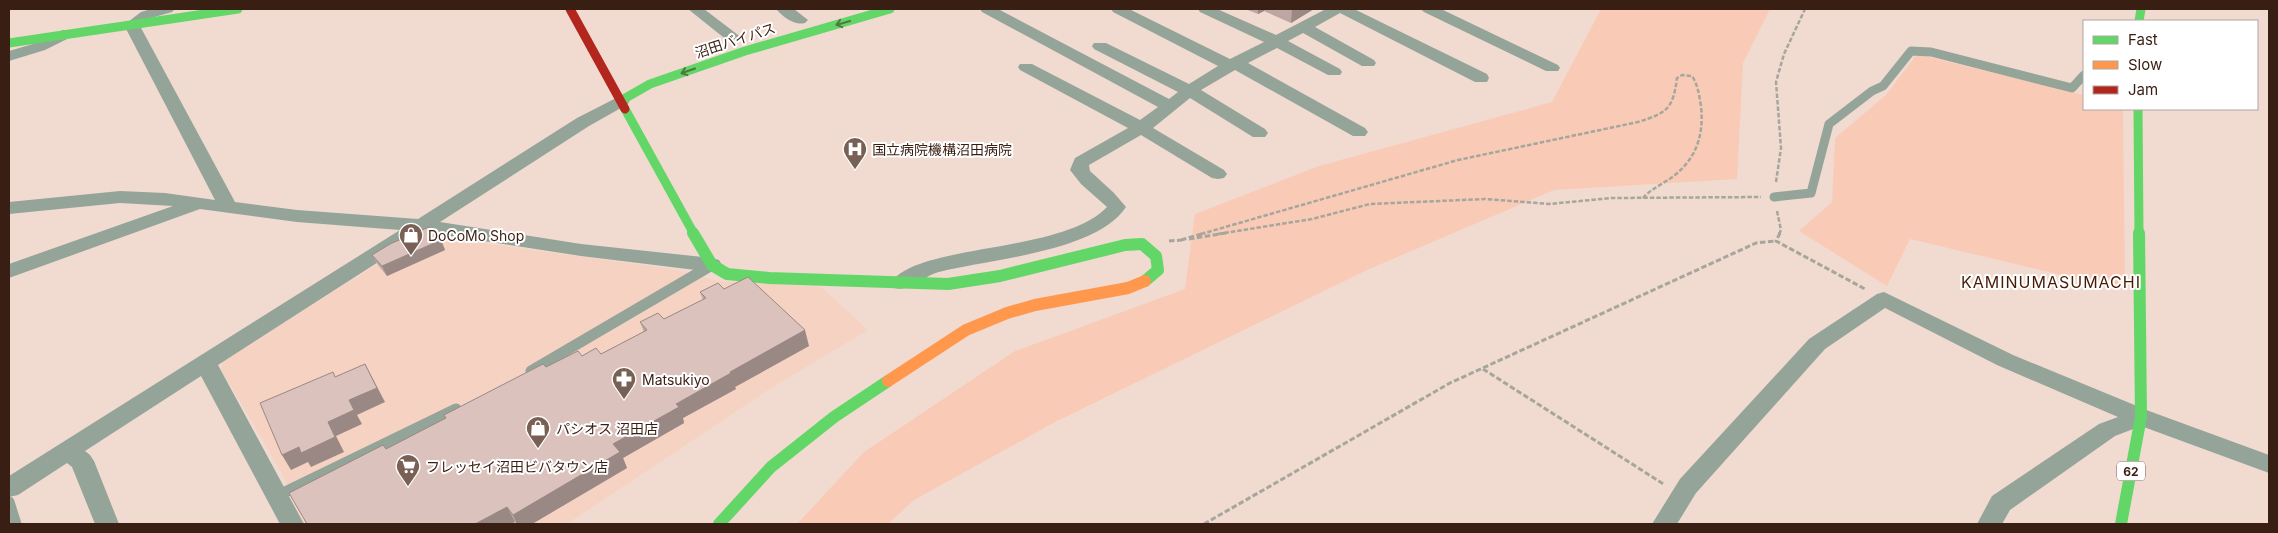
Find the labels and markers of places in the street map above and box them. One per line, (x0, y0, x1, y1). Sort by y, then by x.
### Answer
hospital icon: 国立病院機構沼田病院 (842, 136, 868, 170)
place label: 国立病院機構沼田病院 (872, 141, 1012, 158)
shop icon: DoCoMo Shop (398, 222, 424, 256)
place label: DoCoMo Shop (428, 227, 524, 244)
pharmacy icon: Matsukiyo (611, 366, 637, 400)
place label: Matsukiyo (642, 371, 710, 388)
shop icon: パシオス 沼田店 (525, 415, 551, 449)
place label: パシオス 沼田店 (556, 420, 658, 437)
supermarket icon: フレッセイ沼田ビバタウン店 (395, 453, 421, 487)
place label: フレッセイ沼田ビバタウン店 (426, 458, 608, 475)

